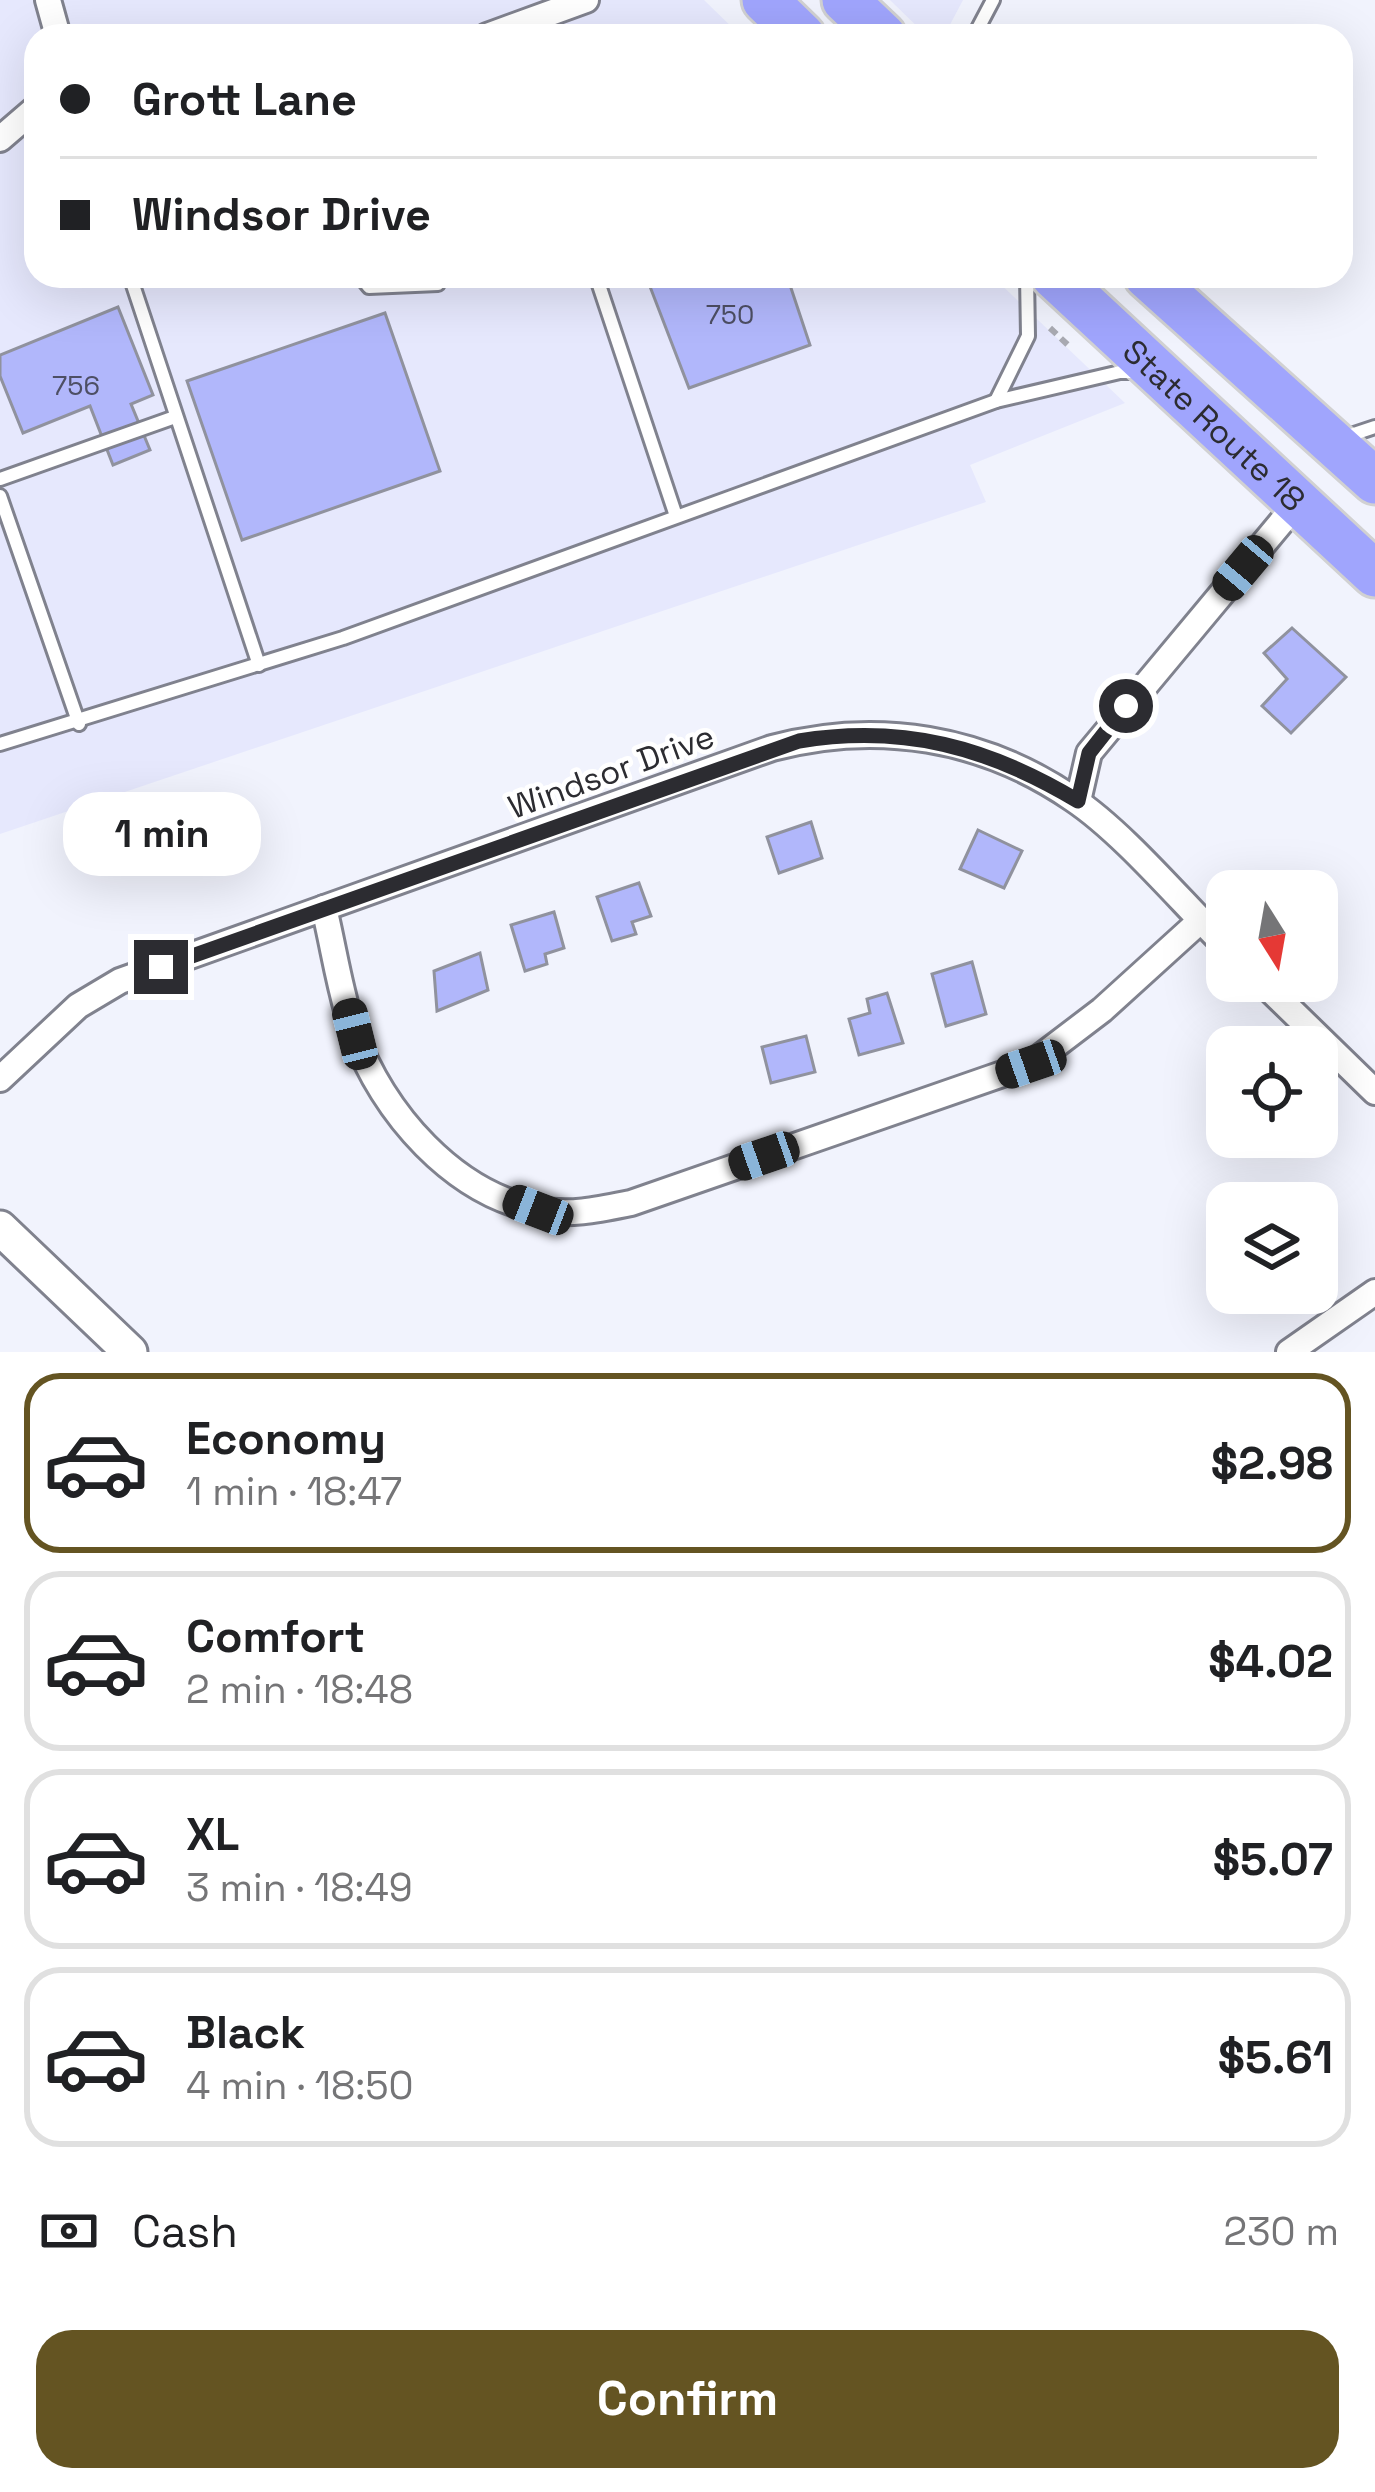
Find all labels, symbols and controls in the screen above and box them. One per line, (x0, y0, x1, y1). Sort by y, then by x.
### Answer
text: Grott Lane (132, 71, 357, 128)
text: Windsor Drive (132, 186, 431, 243)
house number: 750 (706, 297, 754, 332)
street label: State Route 18 (1114, 331, 1314, 521)
house number: 756 (52, 368, 100, 403)
car (1206, 529, 1280, 607)
route start (1099, 679, 1153, 733)
street label: Windsor Drive (503, 715, 720, 829)
callout: 1 min (62, 793, 260, 877)
text: 1 min (114, 809, 210, 858)
north arrow (1206, 870, 1338, 1002)
map controls (1206, 870, 1338, 1314)
route end (134, 940, 188, 994)
car (329, 995, 381, 1073)
button: locate (1206, 1026, 1338, 1158)
car (991, 1035, 1071, 1093)
car (724, 1127, 804, 1185)
car (498, 1180, 578, 1240)
button: layers (1206, 1182, 1338, 1314)
icon: car (42, 1409, 150, 1517)
text: Economy (186, 1410, 386, 1467)
text: $2.98 (1211, 1435, 1333, 1492)
text: 1 min · 18:47 (186, 1467, 402, 1516)
icon: car (42, 1607, 150, 1715)
text: Comfort (186, 1608, 365, 1665)
text: $4.02 (1208, 1633, 1333, 1690)
text: 2 min · 18:48 (186, 1665, 413, 1714)
icon: car (42, 1805, 150, 1913)
text: XL (186, 1806, 239, 1863)
text: $5.07 (1213, 1831, 1333, 1888)
text: 3 min · 18:49 (186, 1863, 413, 1912)
icon: car (42, 2003, 150, 2111)
text: Black (186, 2004, 305, 2061)
text: $5.61 (1218, 2029, 1333, 2086)
text: 4 min · 18:50 (186, 2061, 414, 2110)
icon: cash (36, 2198, 102, 2264)
text: Cash (132, 2203, 238, 2260)
text: 230 m (1224, 2207, 1339, 2256)
button: Confirm (36, 2330, 1339, 2468)

